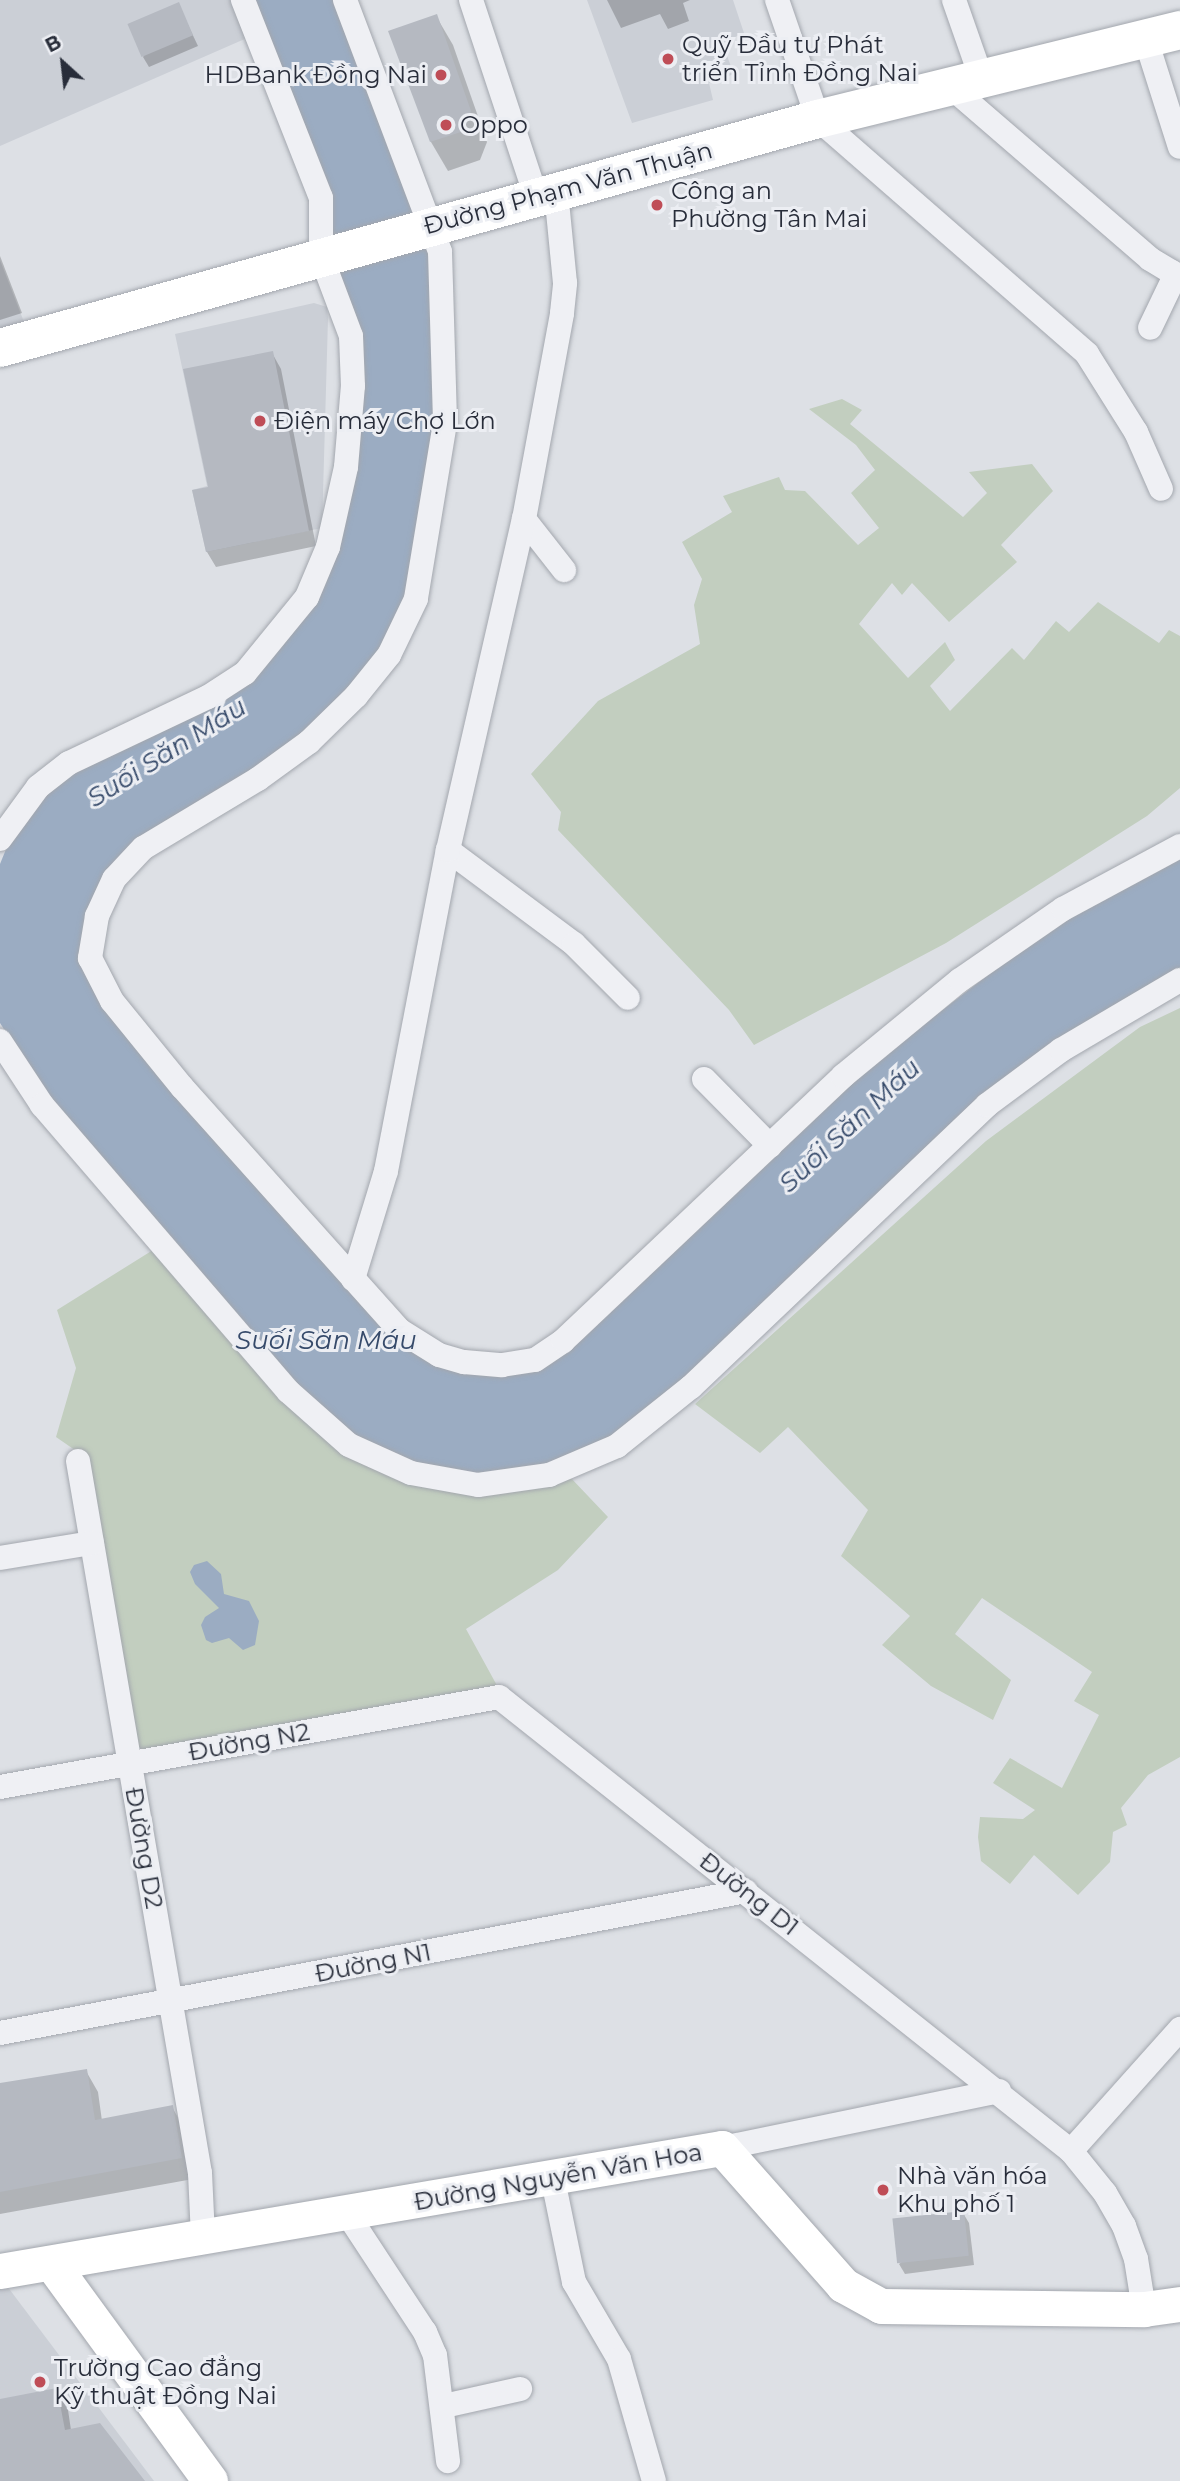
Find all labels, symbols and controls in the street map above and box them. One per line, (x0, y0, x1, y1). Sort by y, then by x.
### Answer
north arrow (28, 28, 98, 98)
text: B (42, 30, 65, 57)
place label: Quỹ Đầu tư Phát triển Tỉnh Đồng Nai (682, 31, 918, 87)
marker: Quỹ Đầu tư Phát triển Tỉnh Đồng Nai (660, 51, 676, 67)
place label: HDBank Đồng Nai (204, 61, 427, 89)
marker: HDBank Đồng Nai (433, 67, 449, 83)
place label: Oppo (460, 111, 528, 139)
marker: Oppo (438, 117, 454, 133)
street label: Đường Phạm Văn Thuận (420, 136, 716, 240)
place label: Công an Phường Tân Mai (671, 177, 868, 233)
marker: Công an Phường Tân Mai (649, 197, 665, 213)
place label: Điện máy Chợ Lớn (274, 407, 496, 435)
marker: Điện máy Chợ Lớn (252, 413, 268, 429)
water label: Suối Săn Máu (82, 692, 252, 814)
water label: Suối Săn Máu (773, 1053, 927, 1199)
water label: Suối Săn Máu (235, 1325, 417, 1357)
street label: Đường N2 (186, 1717, 312, 1767)
street label: Đường D2 (119, 1785, 169, 1911)
street label: Đường D1 (694, 1846, 804, 1942)
street label: Đường N1 (312, 1938, 434, 1988)
street label: Đường Nguyễn Văn Hoa (412, 2137, 704, 2217)
place label: Nhà văn hóa Khu phố 1 (897, 2162, 1048, 2218)
marker: Nhà văn hóa Khu phố 1 (875, 2182, 891, 2198)
place label: Trường Cao đẳng Kỹ thuật Đồng Nai (54, 2354, 277, 2410)
marker: Trường Cao đẳng Kỹ thuật Đồng Nai (32, 2374, 48, 2390)

